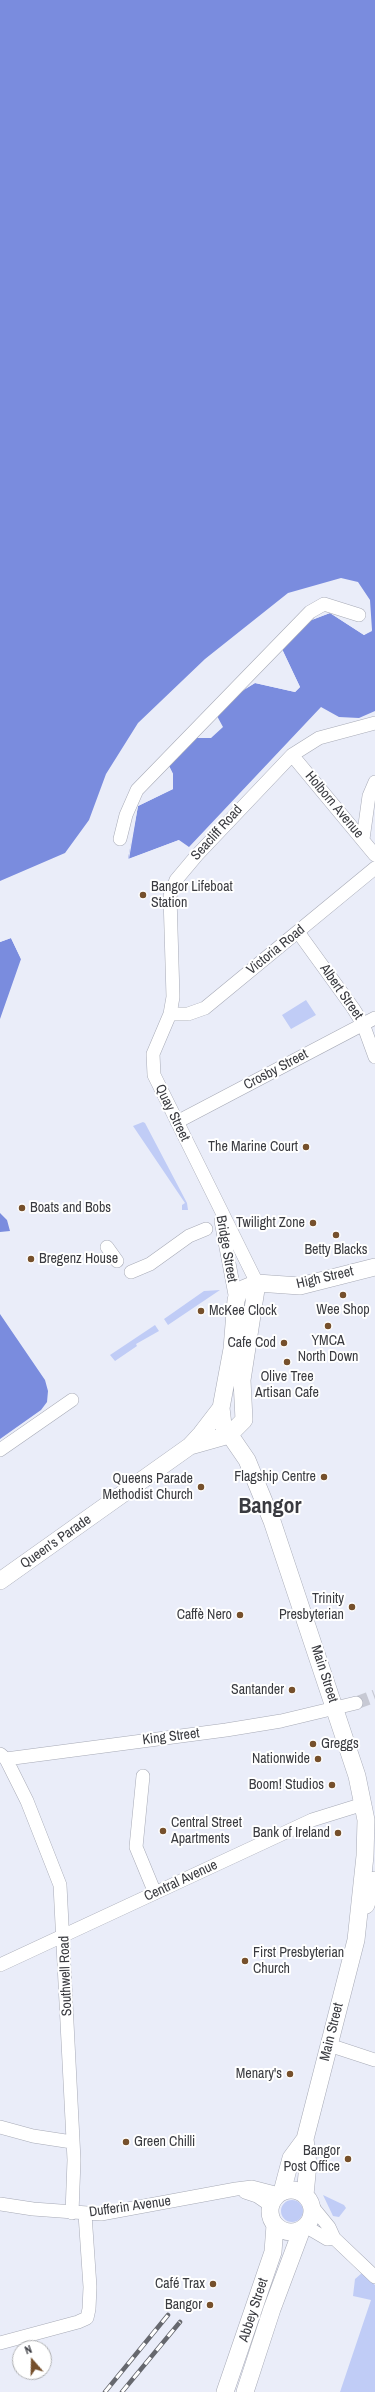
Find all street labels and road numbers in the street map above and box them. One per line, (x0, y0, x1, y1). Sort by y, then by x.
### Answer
street label: Holborn Avenue (301, 768, 367, 842)
street label: Seacliff Road (188, 802, 246, 864)
street label: Victoria Road (244, 921, 308, 979)
street label: Albert Street (316, 961, 366, 1023)
street label: Crosby Street (241, 1046, 311, 1094)
street label: Quay Street (151, 1082, 193, 1144)
street label: Bridge Street (212, 1214, 240, 1284)
street label: High Street (295, 1263, 355, 1293)
street label: Queen's Parade (17, 1511, 95, 1573)
street label: Main Street (307, 1643, 341, 1705)
street label: King Street (141, 1725, 201, 1749)
street label: Central Avenue (142, 1857, 220, 1905)
street label: Southwell Road (56, 1936, 76, 2016)
street label: Main Street (317, 2001, 347, 2063)
street label: Dufferin Avenue (88, 2193, 172, 2221)
street label: Abbey Street (236, 2276, 272, 2344)

